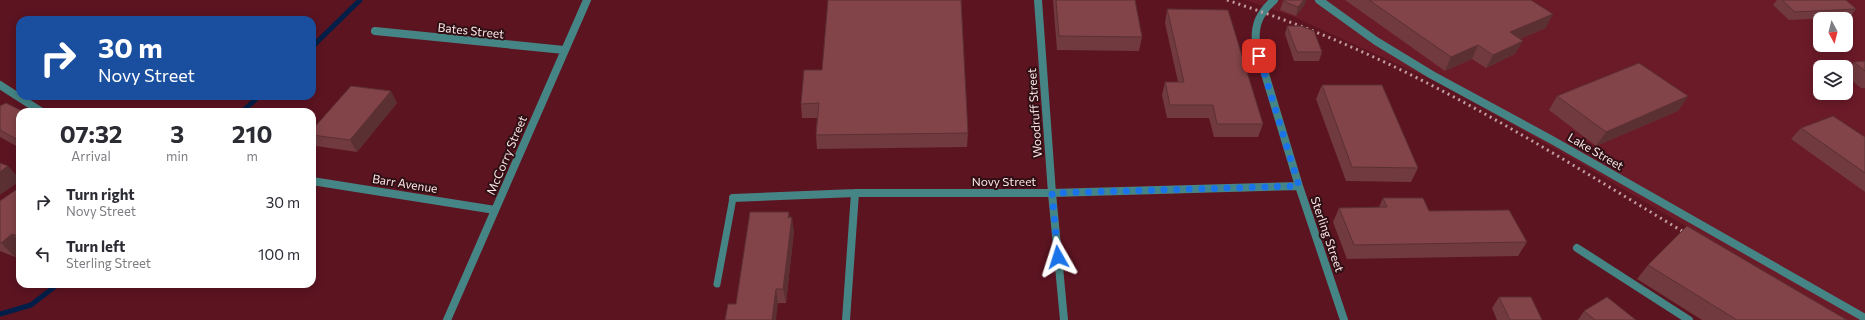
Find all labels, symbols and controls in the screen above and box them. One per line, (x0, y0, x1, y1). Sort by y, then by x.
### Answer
north arrow (1813, 12, 1853, 52)
map controls (1813, 12, 1853, 100)
street label: Bates Street (437, 20, 505, 40)
text: 30 m (98, 30, 163, 64)
icon: right (32, 32, 84, 84)
pin (1242, 39, 1276, 73)
icon: arrive (1248, 45, 1270, 67)
button: layers (1813, 60, 1853, 100)
text: Novy Street (98, 64, 195, 86)
street label: Woodruff Street (1024, 68, 1044, 158)
street label: McCorry Street (483, 113, 529, 197)
text: 07:32 (60, 119, 122, 148)
text: 3 (170, 119, 184, 148)
text: 210 (232, 119, 272, 148)
street label: Lake Street (1566, 129, 1626, 173)
text: Arrival (71, 148, 111, 164)
text: min (166, 148, 188, 164)
text: m (246, 148, 258, 164)
street label: Barr Avenue (371, 171, 439, 195)
street label: Novy Street (972, 174, 1036, 188)
text: Turn right (66, 185, 135, 203)
icon: right (32, 191, 54, 213)
text: 30 m (266, 193, 300, 211)
street label: Sterling Street (1309, 195, 1347, 274)
text: Novy Street (66, 203, 136, 219)
position arrow (1037, 236, 1079, 278)
text: Turn left (66, 237, 125, 255)
icon: left (32, 243, 54, 265)
text: 100 m (258, 245, 300, 263)
text: Sterling Street (66, 255, 151, 271)

